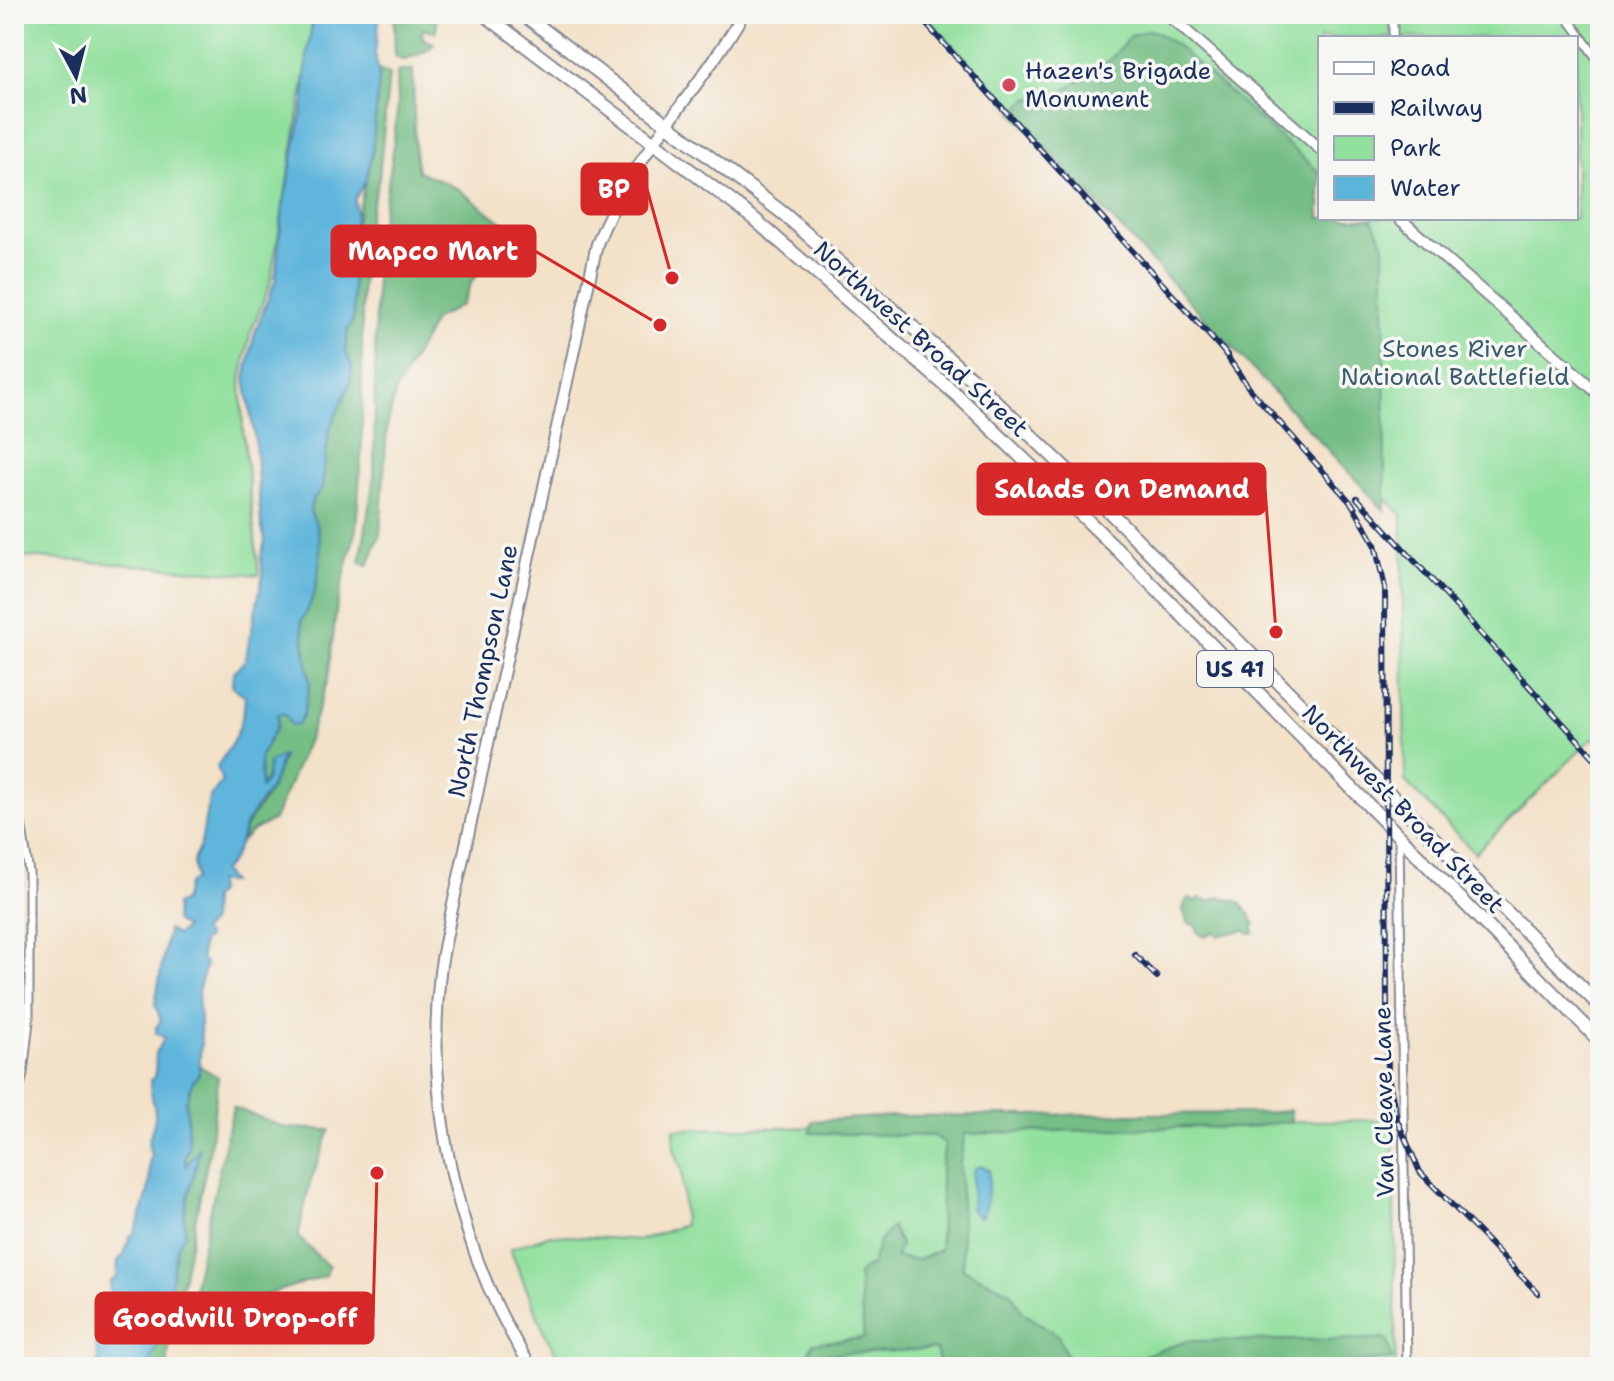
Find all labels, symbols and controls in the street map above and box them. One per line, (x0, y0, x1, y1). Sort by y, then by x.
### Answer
north arrow (36, 36, 116, 116)
legend (1318, 36, 1578, 220)
text: Road (1390, 52, 1450, 84)
place label: Hazen's Brigade Monument (1025, 55, 1211, 115)
marker: Hazen's Brigade Monument (1000, 76, 1018, 94)
text: N (68, 80, 89, 111)
text: Railway (1390, 92, 1483, 124)
text: Park (1390, 132, 1442, 164)
callout: BP (582, 164, 647, 214)
text: BP (598, 171, 630, 206)
text: Water (1390, 172, 1461, 204)
callout: Mapco Mart (332, 226, 535, 276)
text: Mapco Mart (348, 233, 518, 268)
street label: Northwest Broad Street (807, 234, 1035, 444)
park label: Stones River National Battlefield (1341, 333, 1569, 393)
callout: Salads On Demand (978, 464, 1265, 514)
text: Salads On Demand (994, 471, 1250, 506)
street label: North Thompson Lane (441, 542, 525, 800)
road number: US 41 (1197, 651, 1273, 687)
street label: Northwest Broad Street (1295, 698, 1511, 920)
street label: Van Cleave Lane (1366, 1006, 1402, 1198)
callout: Goodwill Drop-off (96, 1293, 373, 1343)
text: Goodwill Drop-off (112, 1300, 358, 1335)

